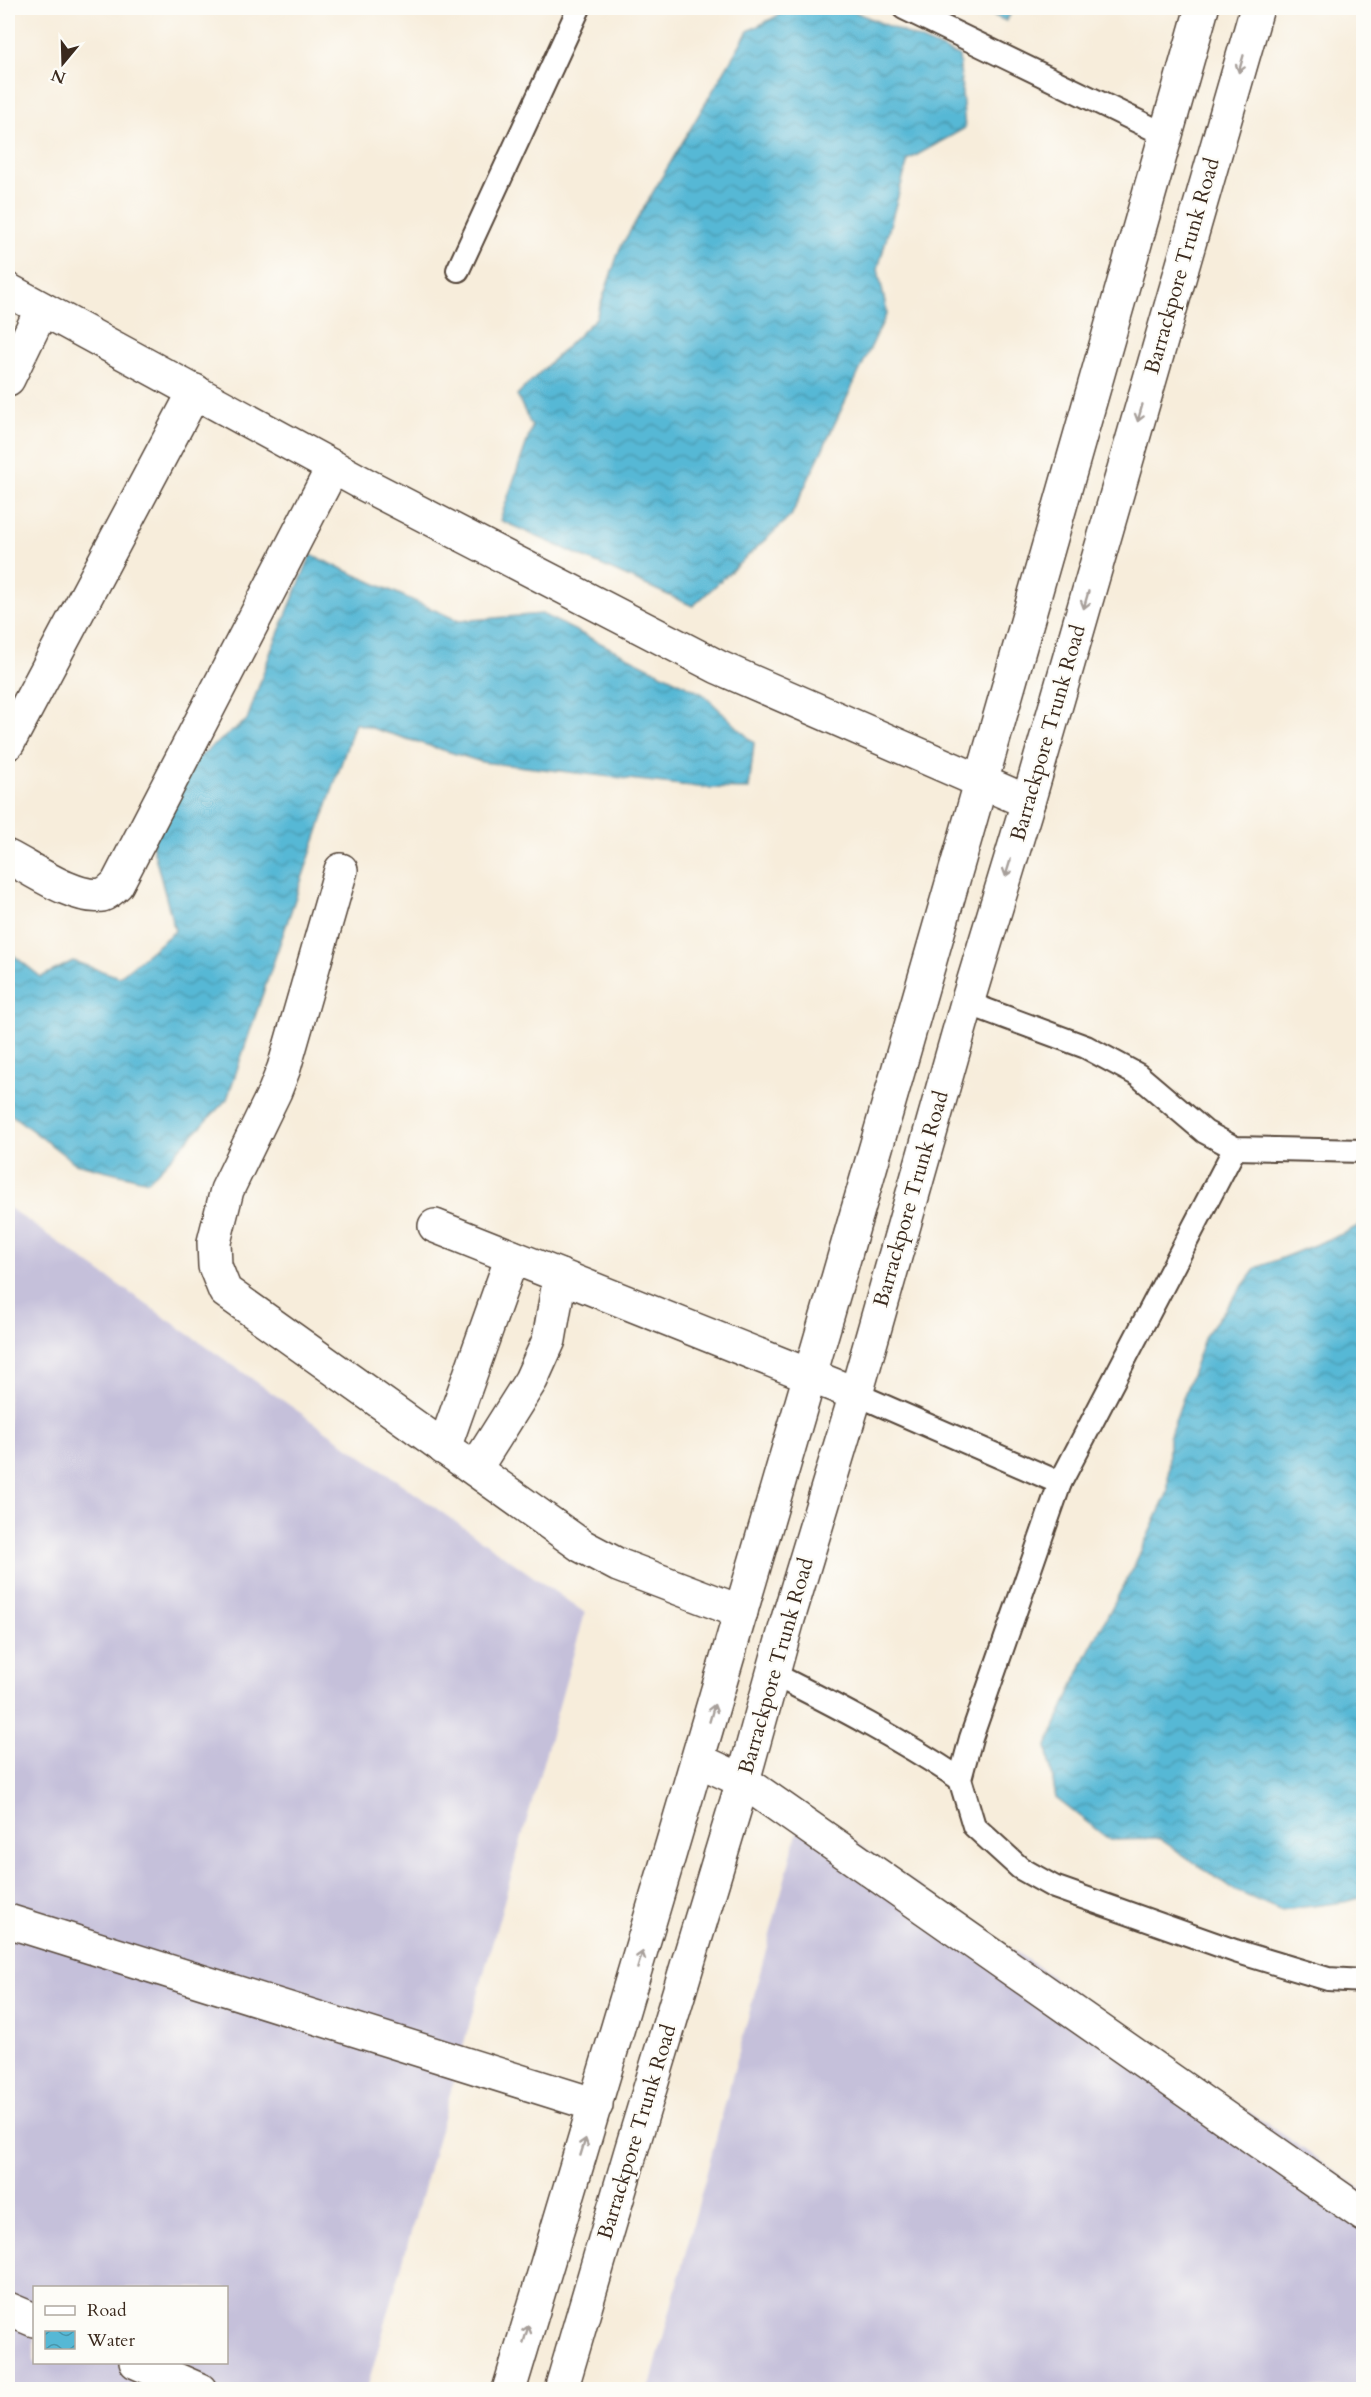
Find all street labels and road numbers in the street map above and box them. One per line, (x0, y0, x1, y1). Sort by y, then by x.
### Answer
street label: Barrackpore Trunk Road (1137, 155, 1227, 377)
street label: Barrackpore Trunk Road (1003, 622, 1093, 844)
street label: Barrackpore Trunk Road (866, 1088, 956, 1310)
street label: Barrackpore Trunk Road (731, 1555, 821, 1777)
street label: Barrackpore Trunk Road (590, 2021, 684, 2243)

